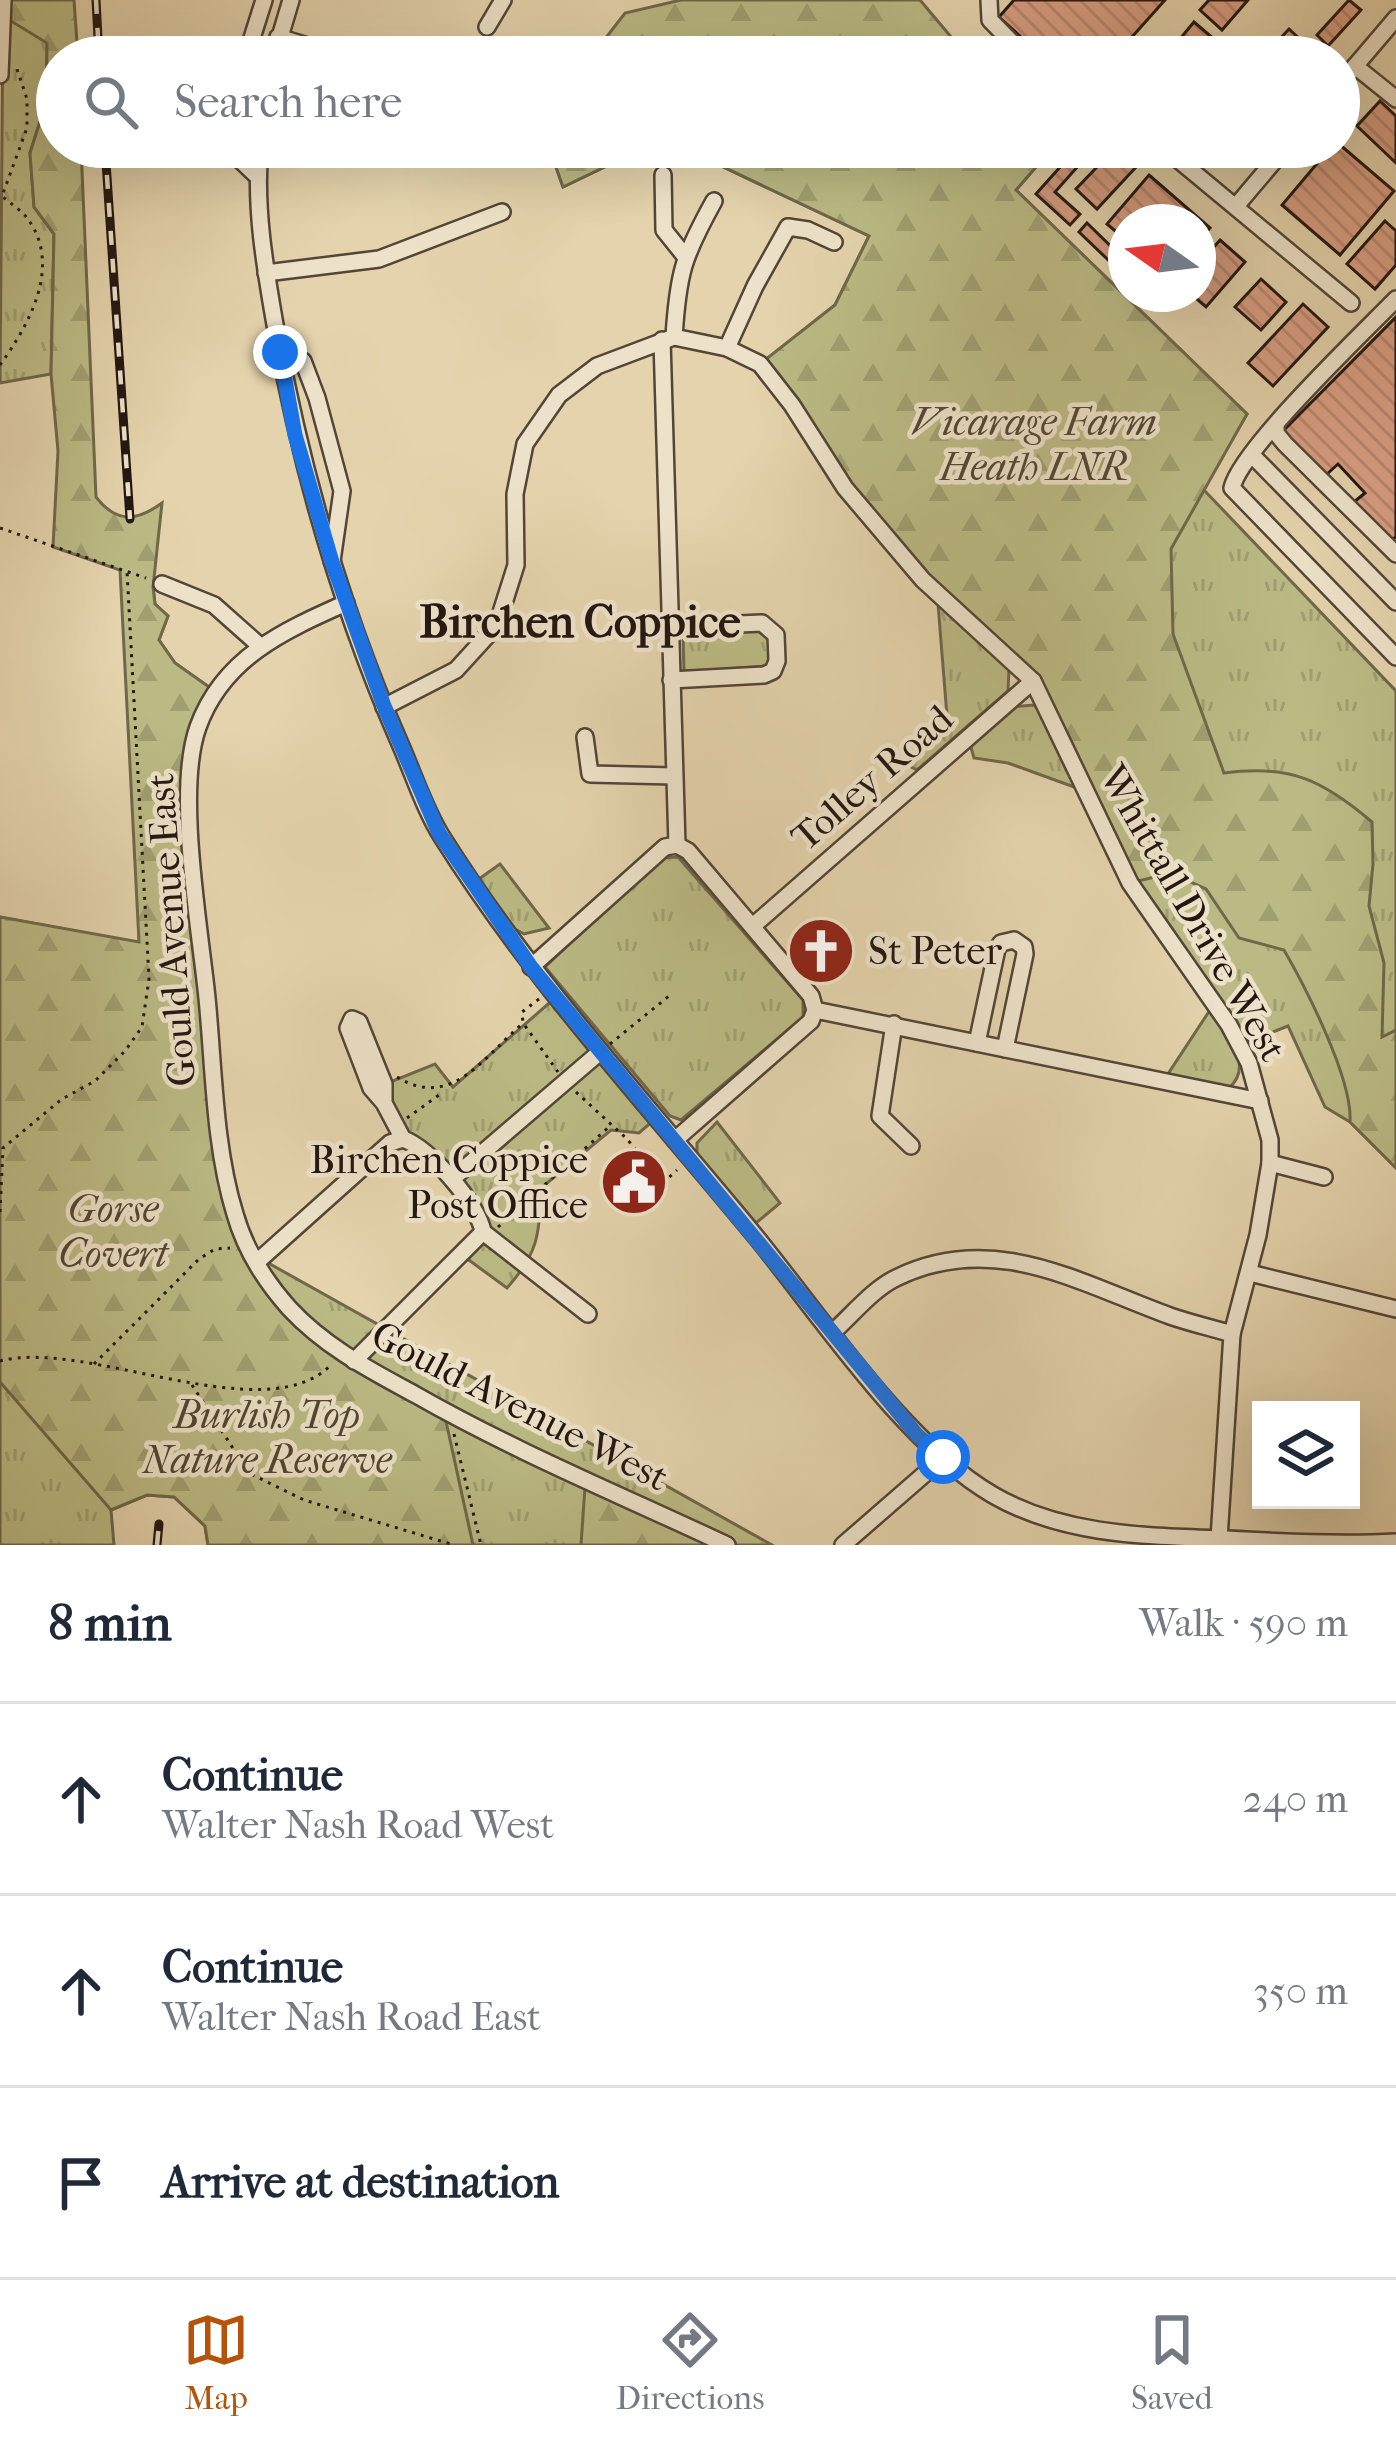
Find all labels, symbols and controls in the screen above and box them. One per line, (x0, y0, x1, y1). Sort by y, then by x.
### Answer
search box (36, 36, 1360, 168)
icon: search (78, 69, 144, 135)
text: Search here (174, 76, 402, 129)
north arrow (1108, 204, 1216, 312)
route end (253, 325, 307, 379)
park label: Vicarage Farm Heath LNR (911, 399, 1157, 490)
district label: Birchen Coppice (419, 596, 741, 649)
street label: Tolley Road (782, 695, 962, 860)
street label: Whittall Drive West (1089, 756, 1297, 1069)
street label: Gould Avenue East (137, 772, 205, 1088)
church icon: St Peter (786, 916, 856, 986)
place label: St Peter (868, 928, 1003, 974)
place label: Birchen Coppice Post Office (310, 1137, 588, 1228)
public building icon: Birchen Coppice Post Office (599, 1147, 669, 1217)
park label: Gorse Covert (58, 1186, 170, 1277)
street label: Gould Avenue West (364, 1311, 676, 1501)
park label: Burlish Top Nature Reserve (141, 1392, 393, 1483)
map controls (1252, 1401, 1360, 1509)
button: layers (1252, 1401, 1360, 1509)
route start (916, 1430, 970, 1484)
text: 8 min (48, 1593, 172, 1653)
text: Walk · 590 m (1139, 1600, 1348, 1646)
text: Continue (162, 1749, 343, 1802)
icon: ahead (48, 1766, 114, 1832)
text: 240 m (1243, 1776, 1348, 1822)
text: Walter Nash Road West (162, 1802, 554, 1848)
text: Continue (162, 1941, 343, 1994)
icon: ahead (48, 1958, 114, 2024)
text: 350 m (1253, 1968, 1348, 2014)
text: Walter Nash Road East (162, 1994, 541, 2040)
icon: arrive (48, 2150, 114, 2216)
text: Arrive at destination (162, 2156, 559, 2209)
tab: Map (183, 2307, 249, 2418)
tab: Directions (616, 2307, 764, 2418)
tab: Saved (1131, 2307, 1213, 2418)

